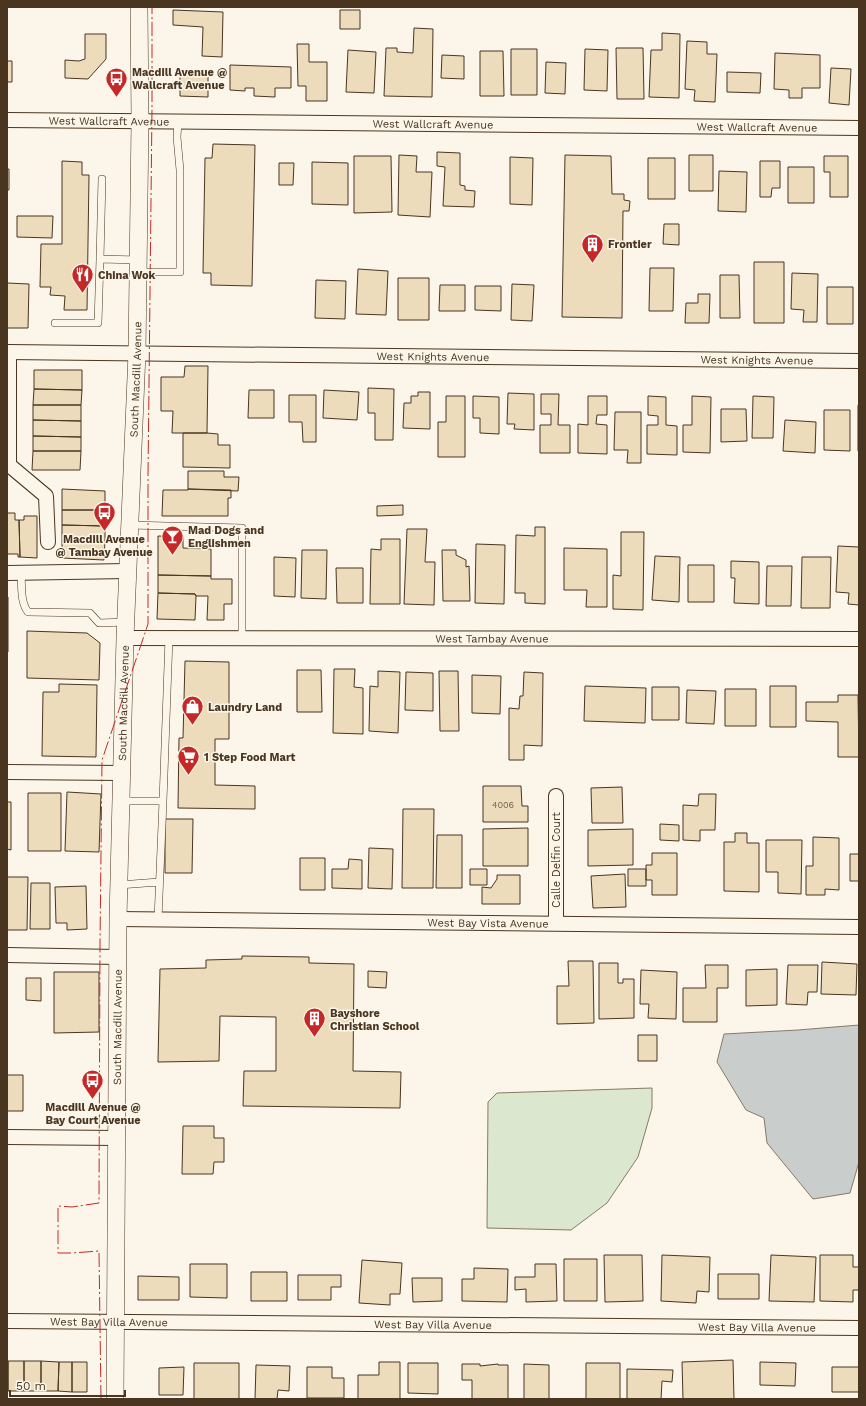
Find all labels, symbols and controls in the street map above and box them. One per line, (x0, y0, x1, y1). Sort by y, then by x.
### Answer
bus stop icon: Macdill Avenue @ Wallcraft Avenue (103, 65, 129, 98)
place label: Macdill Avenue @ Wallcraft Avenue (132, 66, 227, 92)
street label: West Wallcraft Avenue (48, 114, 170, 129)
street label: West Wallcraft Avenue (372, 117, 494, 132)
street label: West Wallcraft Avenue (696, 120, 818, 135)
building icon: Frontier (580, 231, 606, 264)
place label: Frontier (608, 238, 652, 251)
restaurant icon: China Wok (70, 262, 96, 295)
place label: China Wok (98, 269, 156, 282)
street label: South Macdill Avenue (127, 321, 144, 438)
street label: West Knights Avenue (376, 350, 490, 364)
street label: West Knights Avenue (700, 353, 814, 368)
bus stop icon: Macdill Avenue @ Tambay Avenue (91, 500, 117, 533)
bar icon: Mad Dogs and Englishmen (159, 523, 185, 556)
place label: Mad Dogs and Englishmen (188, 524, 264, 550)
place label: Macdill Avenue @ Tambay Avenue (55, 533, 153, 559)
street label: West Tambay Avenue (435, 632, 549, 646)
street label: South Macdill Avenue (116, 645, 132, 761)
shop icon: Laundry Land (180, 694, 206, 727)
place label: Laundry Land (208, 701, 282, 714)
supermarket icon: 1 Step Food Mart (176, 744, 202, 777)
place label: 1 Step Food Mart (204, 751, 296, 764)
house number: 4006 (492, 800, 514, 810)
street label: Calle Delfin Court (550, 812, 563, 908)
street label: West Bay Vista Avenue (427, 916, 549, 931)
street label: South Macdill Avenue (111, 969, 125, 1085)
building icon: Bayshore Christian School (302, 1006, 328, 1039)
place label: Bayshore Christian School (330, 1007, 420, 1033)
bus stop icon: Macdill Avenue @ Bay Court Avenue (80, 1068, 106, 1101)
place label: Macdill Avenue @ Bay Court Avenue (45, 1101, 141, 1127)
street label: West Bay Villa Avenue (50, 1315, 168, 1329)
street label: West Bay Villa Avenue (374, 1318, 492, 1332)
street label: West Bay Villa Avenue (698, 1321, 816, 1335)
scale bar (10, 1372, 125, 1398)
text: 50 m (16, 1379, 46, 1393)

